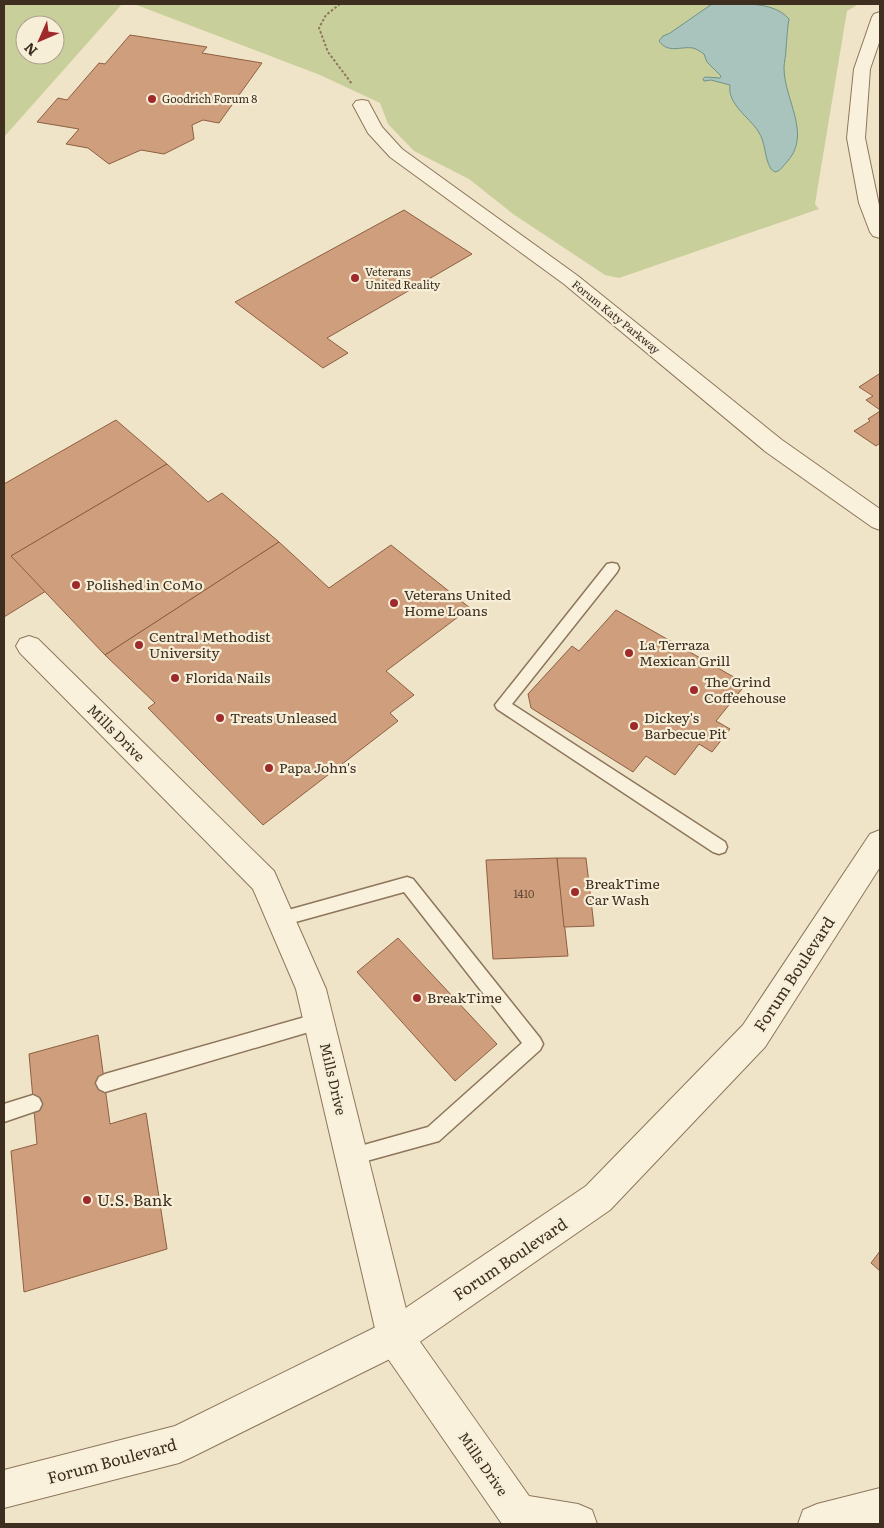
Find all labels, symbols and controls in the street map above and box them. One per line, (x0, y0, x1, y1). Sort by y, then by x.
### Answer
north arrow (15, 15, 65, 65)
text: N (19, 38, 41, 61)
place label: Goodrich Forum 8 (162, 90, 257, 106)
marker: Goodrich Forum 8 (146, 93, 158, 105)
place label: Veterans United Reality (365, 263, 441, 292)
marker: Veterans United Reality (349, 272, 361, 284)
street label: Forum Katy Parkway (569, 276, 665, 357)
place label: Polished in CoMo (86, 574, 203, 594)
marker: Polished in CoMo (70, 579, 82, 591)
place label: Veterans United Home Loans (404, 584, 511, 620)
marker: Veterans United Home Loans (388, 597, 400, 609)
place label: Central Methodist University (149, 626, 271, 662)
place label: La Terraza Mexican Grill (639, 634, 731, 670)
marker: Central Methodist University (133, 639, 145, 651)
marker: La Terraza Mexican Grill (623, 647, 635, 659)
place label: Florida Nails (185, 667, 270, 687)
place label: The Grind Coffeehouse (704, 671, 786, 707)
marker: Florida Nails (169, 672, 181, 684)
marker: The Grind Coffeehouse (688, 684, 700, 696)
street label: Mills Drive (84, 699, 150, 765)
place label: Treats Unleased (230, 707, 337, 727)
place label: Dickey's Barbecue Pit (644, 707, 727, 743)
marker: Treats Unleased (214, 712, 226, 724)
marker: Dickey's Barbecue Pit (628, 720, 640, 732)
place label: Papa John's (279, 757, 356, 777)
marker: Papa John's (263, 762, 275, 774)
place label: BreakTime Car Wash (585, 873, 660, 909)
house number: 1410 (514, 885, 534, 901)
marker: BreakTime Car Wash (569, 886, 581, 898)
street label: Forum Boulevard (747, 911, 840, 1036)
place label: BreakTime (427, 987, 502, 1007)
marker: BreakTime (411, 992, 423, 1004)
street label: Mills Drive (316, 1041, 352, 1117)
place label: U.S. Bank (97, 1187, 172, 1211)
marker: U.S. Bank (81, 1194, 93, 1206)
street label: Forum Boulevard (448, 1211, 571, 1305)
street label: Mills Drive (454, 1427, 513, 1499)
street label: Forum Boulevard (44, 1431, 179, 1489)

